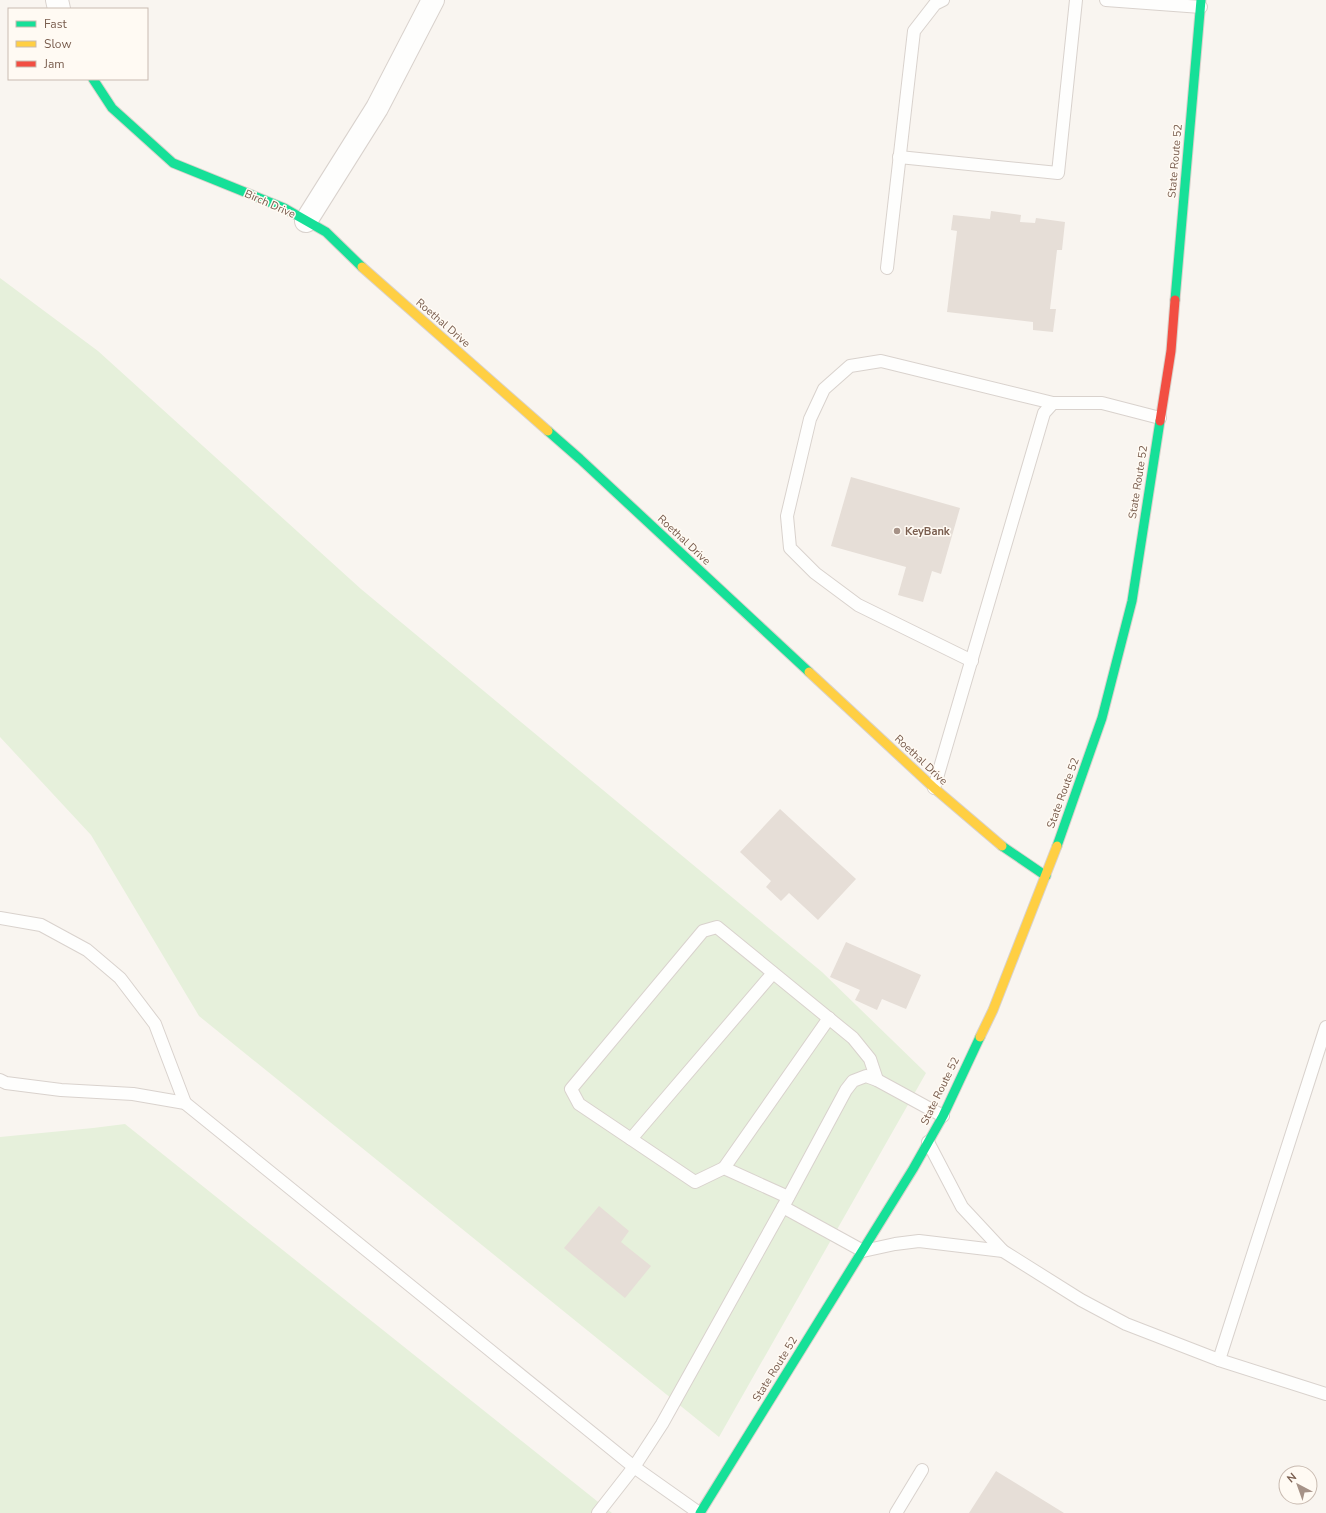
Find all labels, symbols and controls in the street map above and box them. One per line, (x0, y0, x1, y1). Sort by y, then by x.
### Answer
legend (8, 8, 148, 80)
text: Fast (44, 16, 67, 32)
text: Slow (44, 36, 72, 52)
text: Jam (43, 56, 65, 72)
street label: State Route 52 (1164, 123, 1186, 199)
street label: Birch Drive (242, 186, 298, 222)
street label: Roethal Drive (413, 295, 473, 351)
street label: State Route 52 (1125, 444, 1151, 520)
street label: Roethal Drive (654, 512, 714, 569)
place label: KeyBank (905, 524, 951, 539)
marker: KeyBank (892, 526, 902, 536)
street label: Roethal Drive (891, 732, 951, 789)
street label: State Route 52 (1043, 756, 1083, 830)
street label: State Route 52 (917, 1054, 963, 1128)
street label: State Route 52 (749, 1334, 801, 1404)
north arrow (1278, 1465, 1318, 1505)
text: N (1284, 1469, 1300, 1486)

